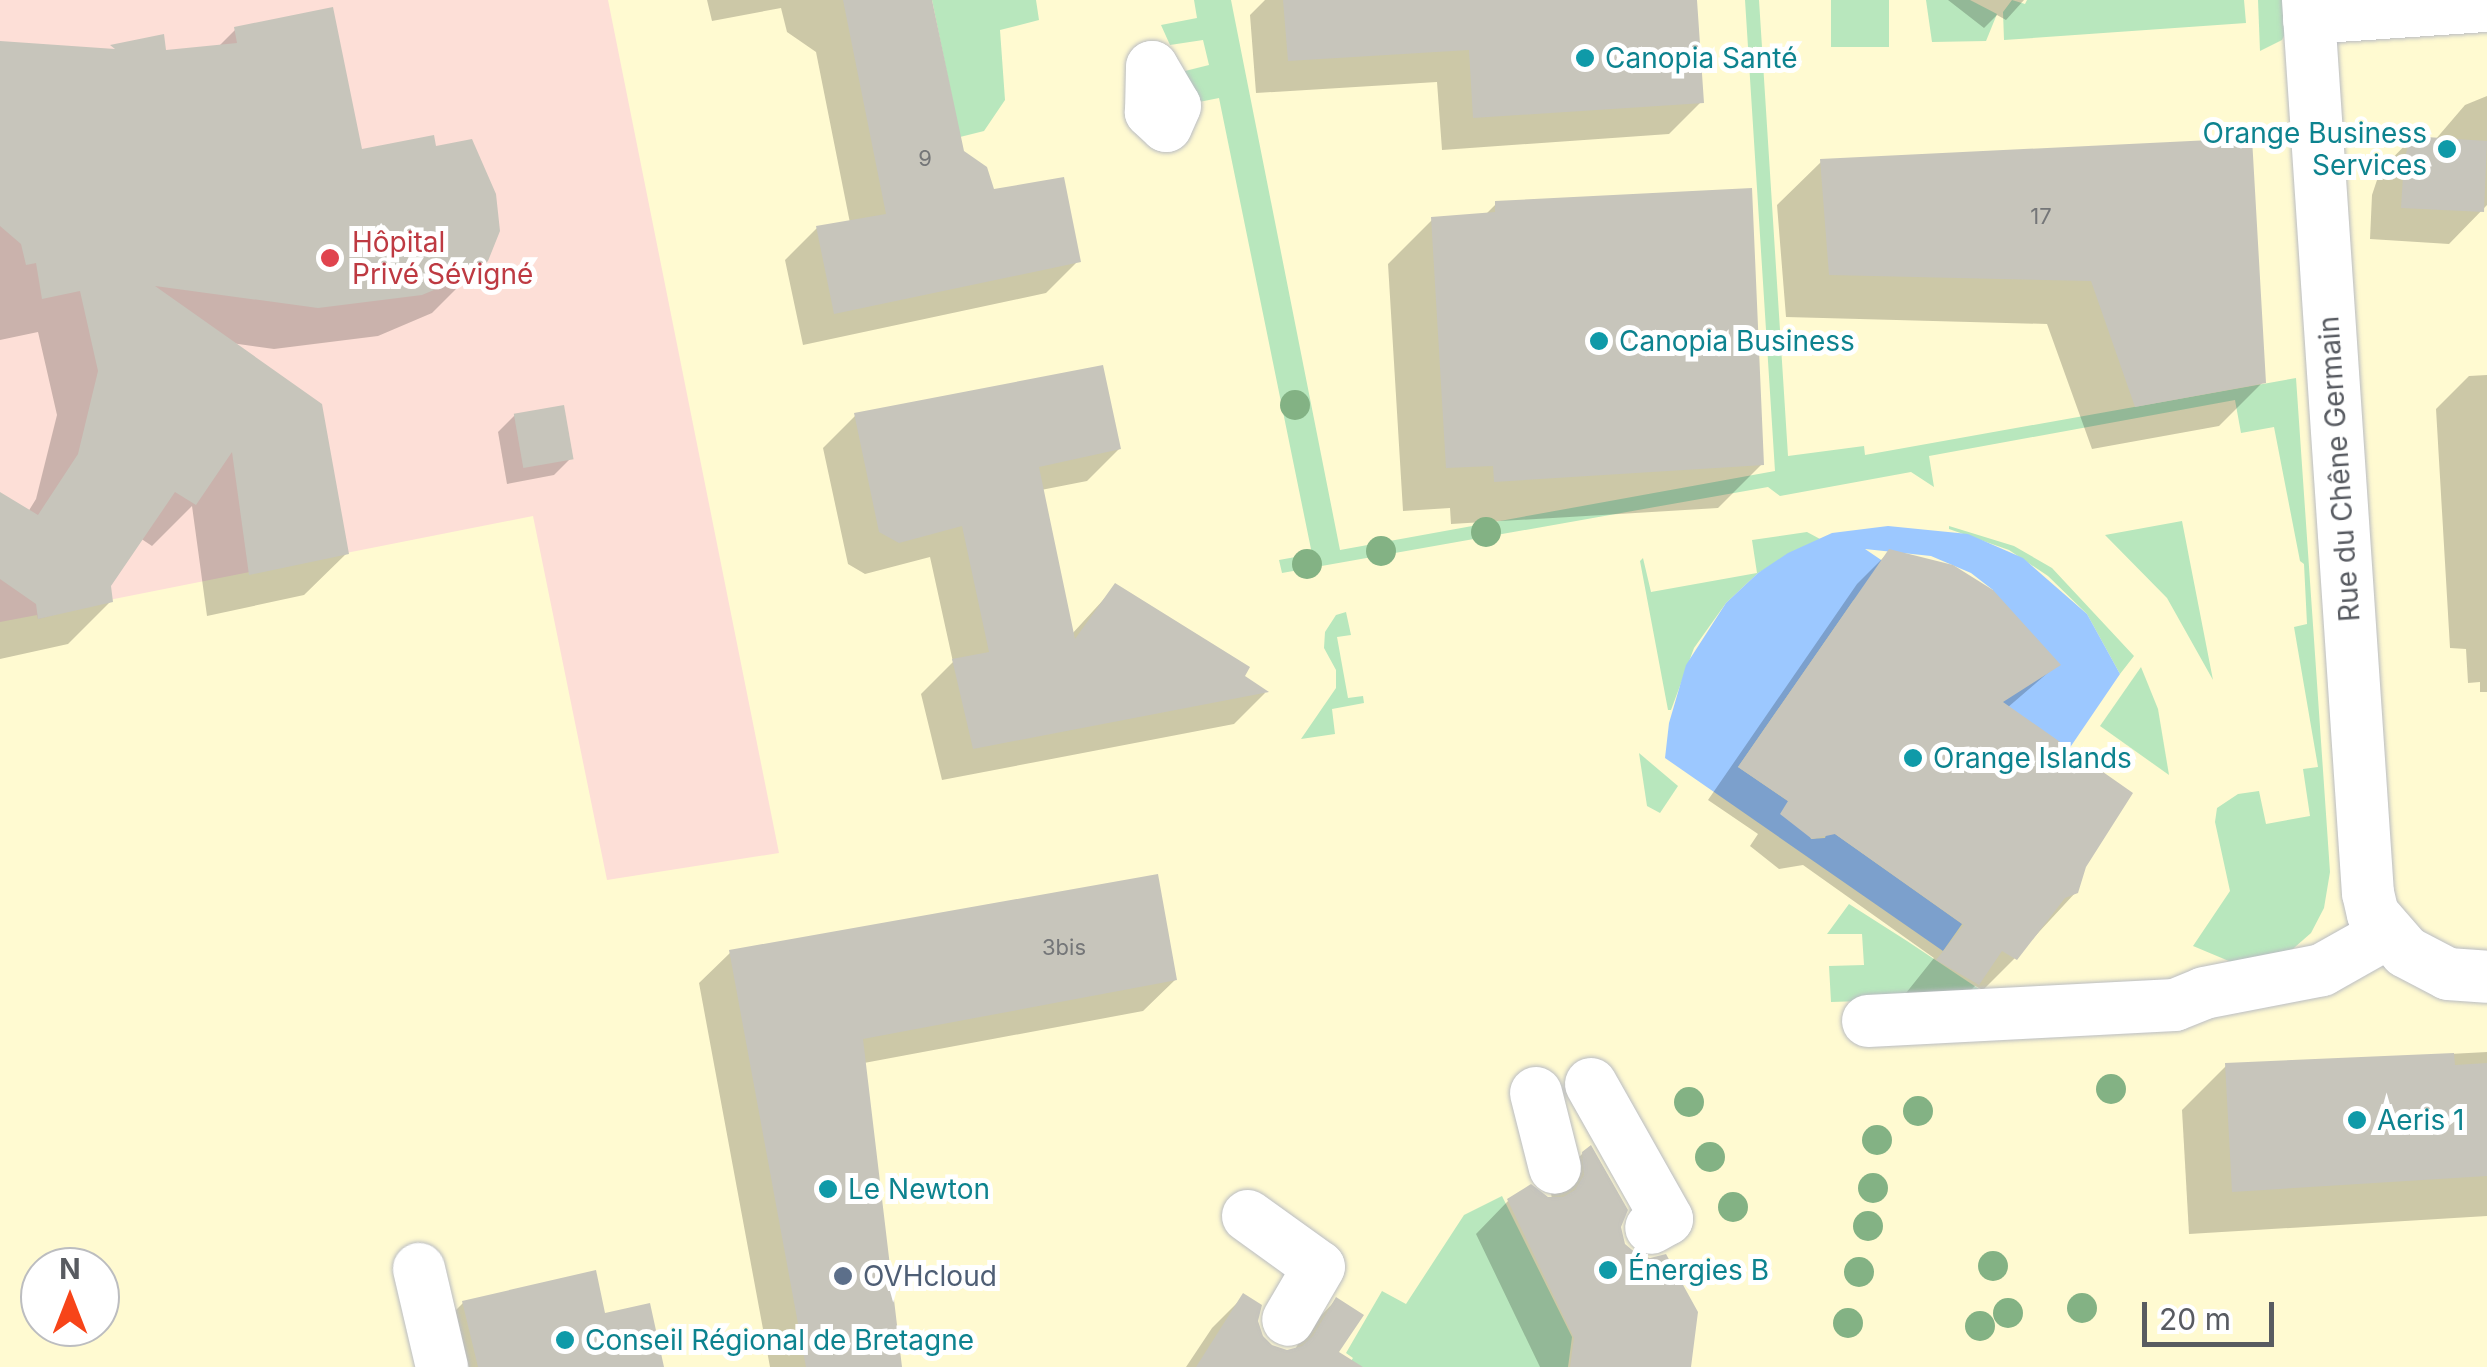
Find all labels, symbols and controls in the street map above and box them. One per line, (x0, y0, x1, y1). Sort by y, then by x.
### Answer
place label: Canopia Santé (1605, 41, 1797, 75)
marker: Canopia Santé (1574, 47, 1596, 69)
place label: Orange Business Services (2203, 116, 2427, 182)
marker: Orange Business Services (2436, 138, 2458, 160)
house number: 9 (918, 146, 932, 172)
house number: 17 (2030, 204, 2052, 230)
place label: Hôpital Privé Sévigné (352, 225, 533, 291)
marker: Hôpital Privé Sévigné (317, 245, 343, 271)
street label: Rue du Chêne Germain (2312, 315, 2366, 623)
place label: Canopia Business (1619, 324, 1855, 358)
marker: Canopia Business (1588, 330, 1610, 352)
place label: Orange Islands (1933, 741, 2132, 775)
marker: Orange Islands (1902, 747, 1924, 769)
house number: 3bis (1042, 935, 1086, 961)
place label: Aeris 1 (2377, 1103, 2464, 1137)
marker: Aeris 1 (2346, 1109, 2368, 1131)
place label: Le Newton (848, 1172, 990, 1206)
marker: Le Newton (817, 1178, 839, 1200)
north arrow (20, 1247, 120, 1347)
text: N (59, 1252, 81, 1286)
place label: Énergies B (1628, 1253, 1769, 1287)
place label: OVHcloud (863, 1259, 997, 1293)
marker: Énergies B (1597, 1259, 1619, 1281)
marker: OVHcloud (832, 1265, 854, 1287)
scale bar (2147, 1282, 2280, 1344)
text: 20 m (2159, 1301, 2231, 1337)
place label: Conseil Régional de Bretagne (585, 1323, 974, 1357)
marker: Conseil Régional de Bretagne (554, 1329, 576, 1351)

